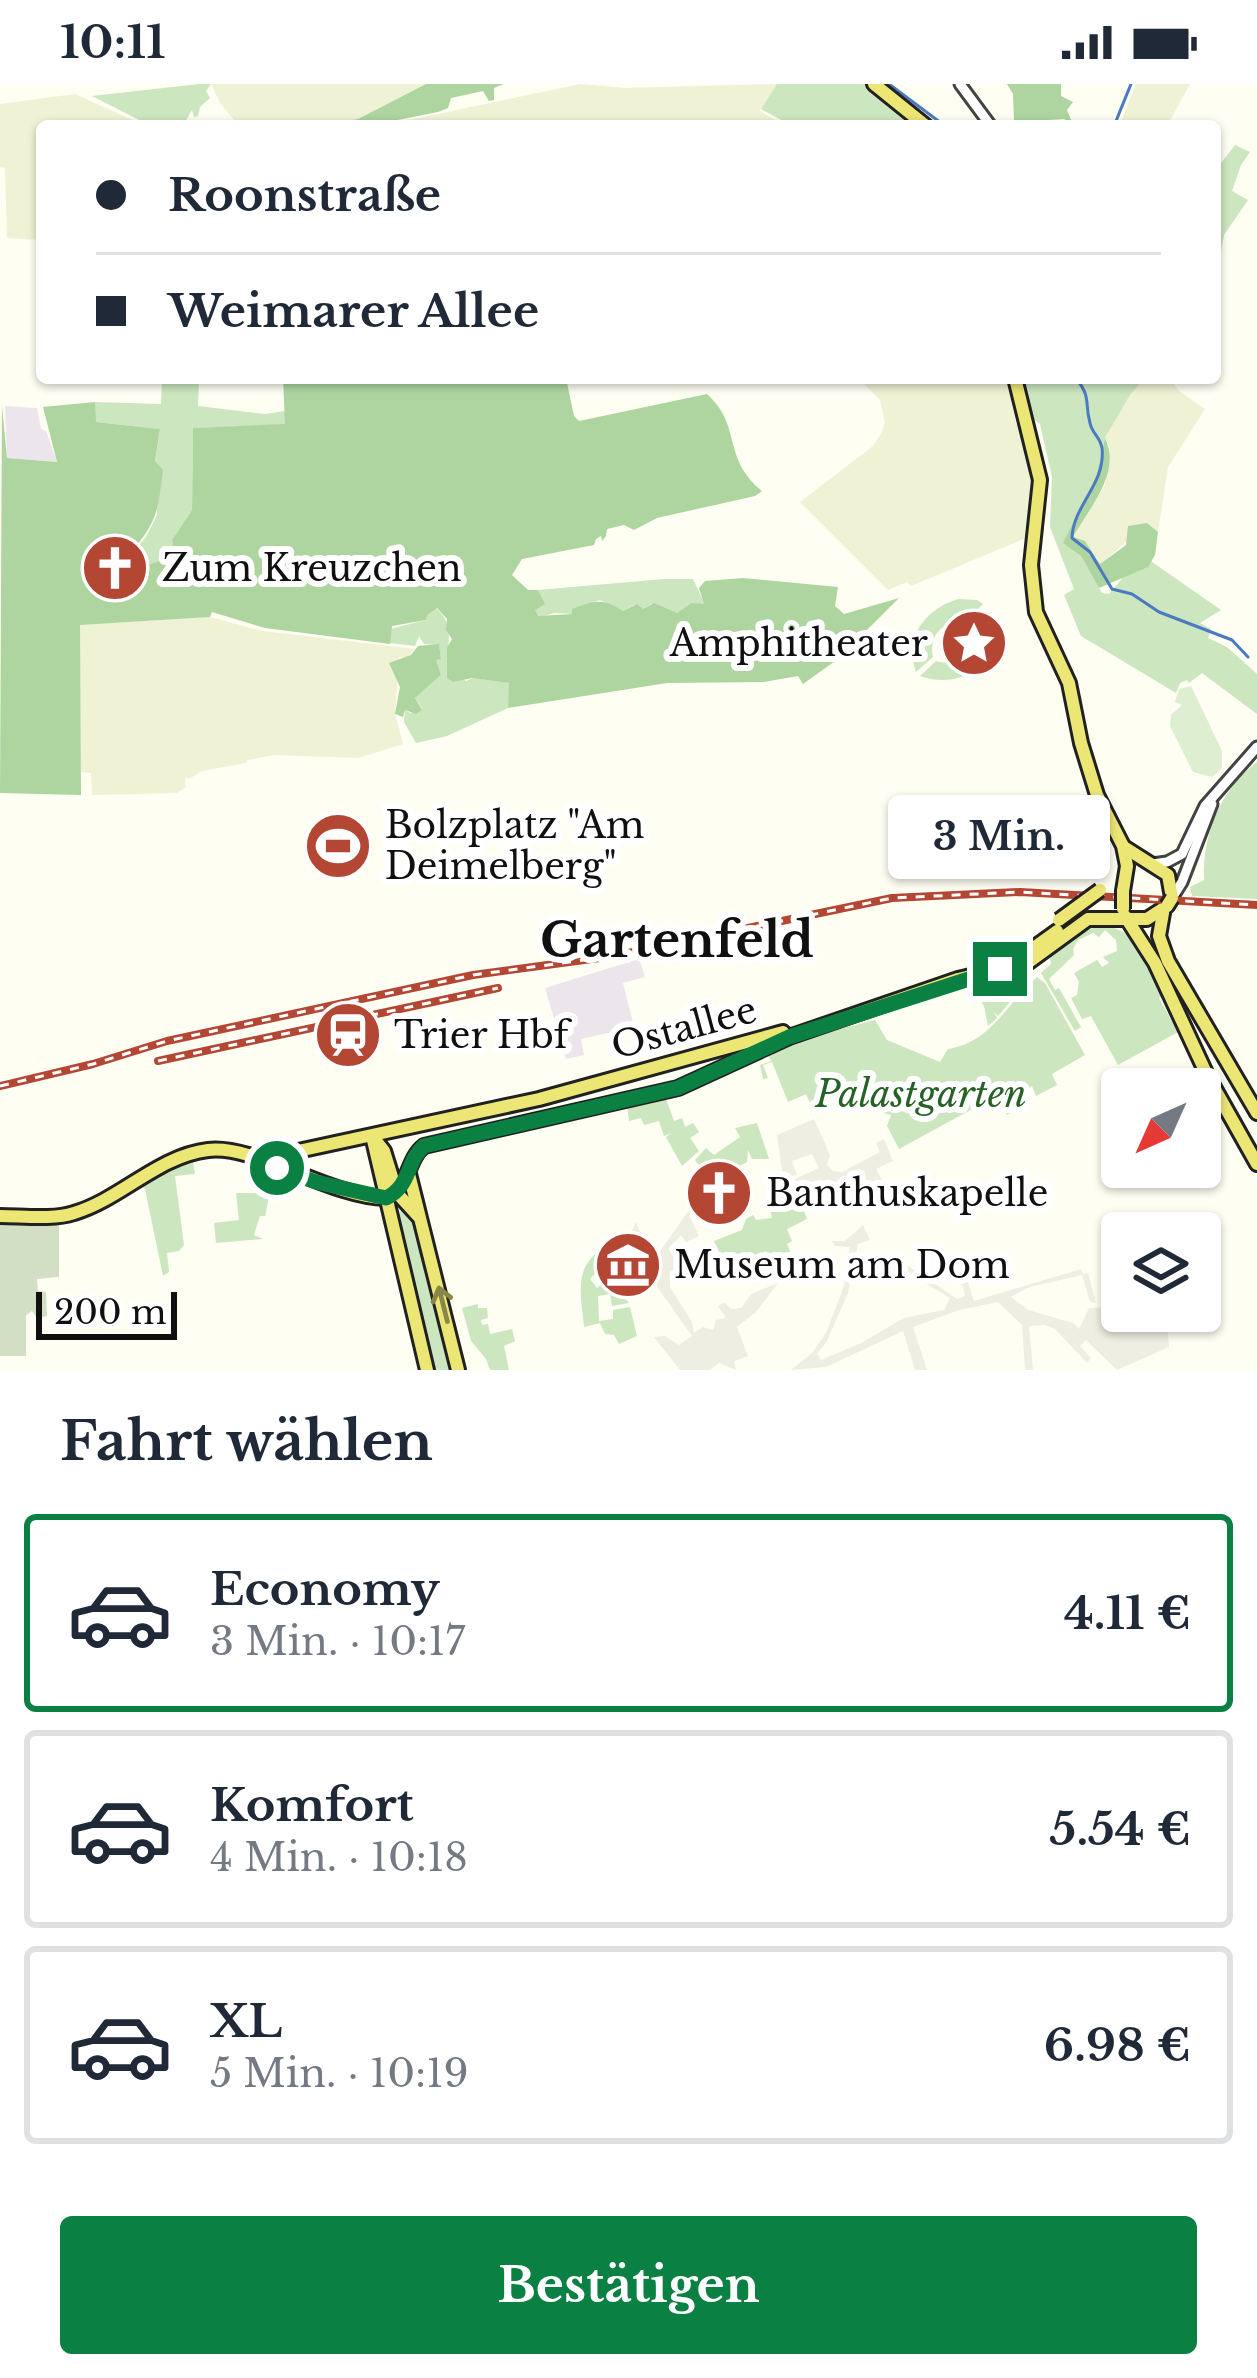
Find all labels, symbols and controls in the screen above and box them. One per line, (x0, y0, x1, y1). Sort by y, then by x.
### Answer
text: 10:11 (60, 14, 166, 70)
text: Roonstraße (168, 167, 441, 223)
text: Weimarer Allee (168, 283, 539, 339)
church icon: Zum Kreuzchen (80, 533, 150, 603)
place label: Zum Kreuzchen (162, 546, 462, 591)
place icon: Amphitheater (939, 608, 1009, 678)
place label: Amphitheater (669, 621, 928, 666)
callout: 3 Min. (889, 795, 1111, 879)
place label: Bolzplatz "Am Deimelberg" (385, 803, 644, 889)
sports icon: Bolzplatz "Am Deimelberg" (303, 811, 373, 881)
text: 3 Min. (933, 812, 1065, 861)
district label: Gartenfeld (540, 910, 814, 970)
route end (973, 942, 1027, 996)
street label: Ostallee (607, 987, 761, 1069)
station icon: Trier Hbf (313, 1000, 383, 1070)
place label: Trier Hbf (394, 1013, 573, 1058)
north arrow (1101, 1068, 1221, 1188)
map controls (1101, 1068, 1221, 1332)
park label: Palastgarten (814, 1072, 1027, 1117)
route start (250, 1141, 304, 1195)
church icon: Banthuskapelle (684, 1158, 754, 1228)
place label: Banthuskapelle (766, 1171, 1048, 1216)
button: layers (1101, 1212, 1221, 1332)
museum icon: Museum am Dom (593, 1230, 663, 1300)
place label: Museum am Dom (674, 1243, 1010, 1288)
one-way arrow (431, 1285, 453, 1323)
scale bar (36, 1286, 177, 1339)
text: 200 m (54, 1292, 166, 1333)
text: Fahrt wählen (60, 1408, 433, 1475)
icon: car (66, 1559, 174, 1667)
text: Economy (210, 1561, 440, 1617)
text: 4.11 € (1064, 1585, 1191, 1641)
text: 3 Min. · 10:17 (210, 1617, 465, 1666)
icon: car (66, 1775, 174, 1883)
text: Komfort (210, 1777, 414, 1833)
text: 5.54 € (1050, 1801, 1191, 1857)
text: 4 Min. · 10:18 (210, 1833, 468, 1882)
icon: car (66, 1991, 174, 2099)
text: XL (210, 1993, 282, 2049)
text: 6.98 € (1044, 2017, 1191, 2073)
text: 5 Min. · 10:19 (210, 2049, 469, 2098)
button: Bestätigen (60, 2216, 1197, 2354)

